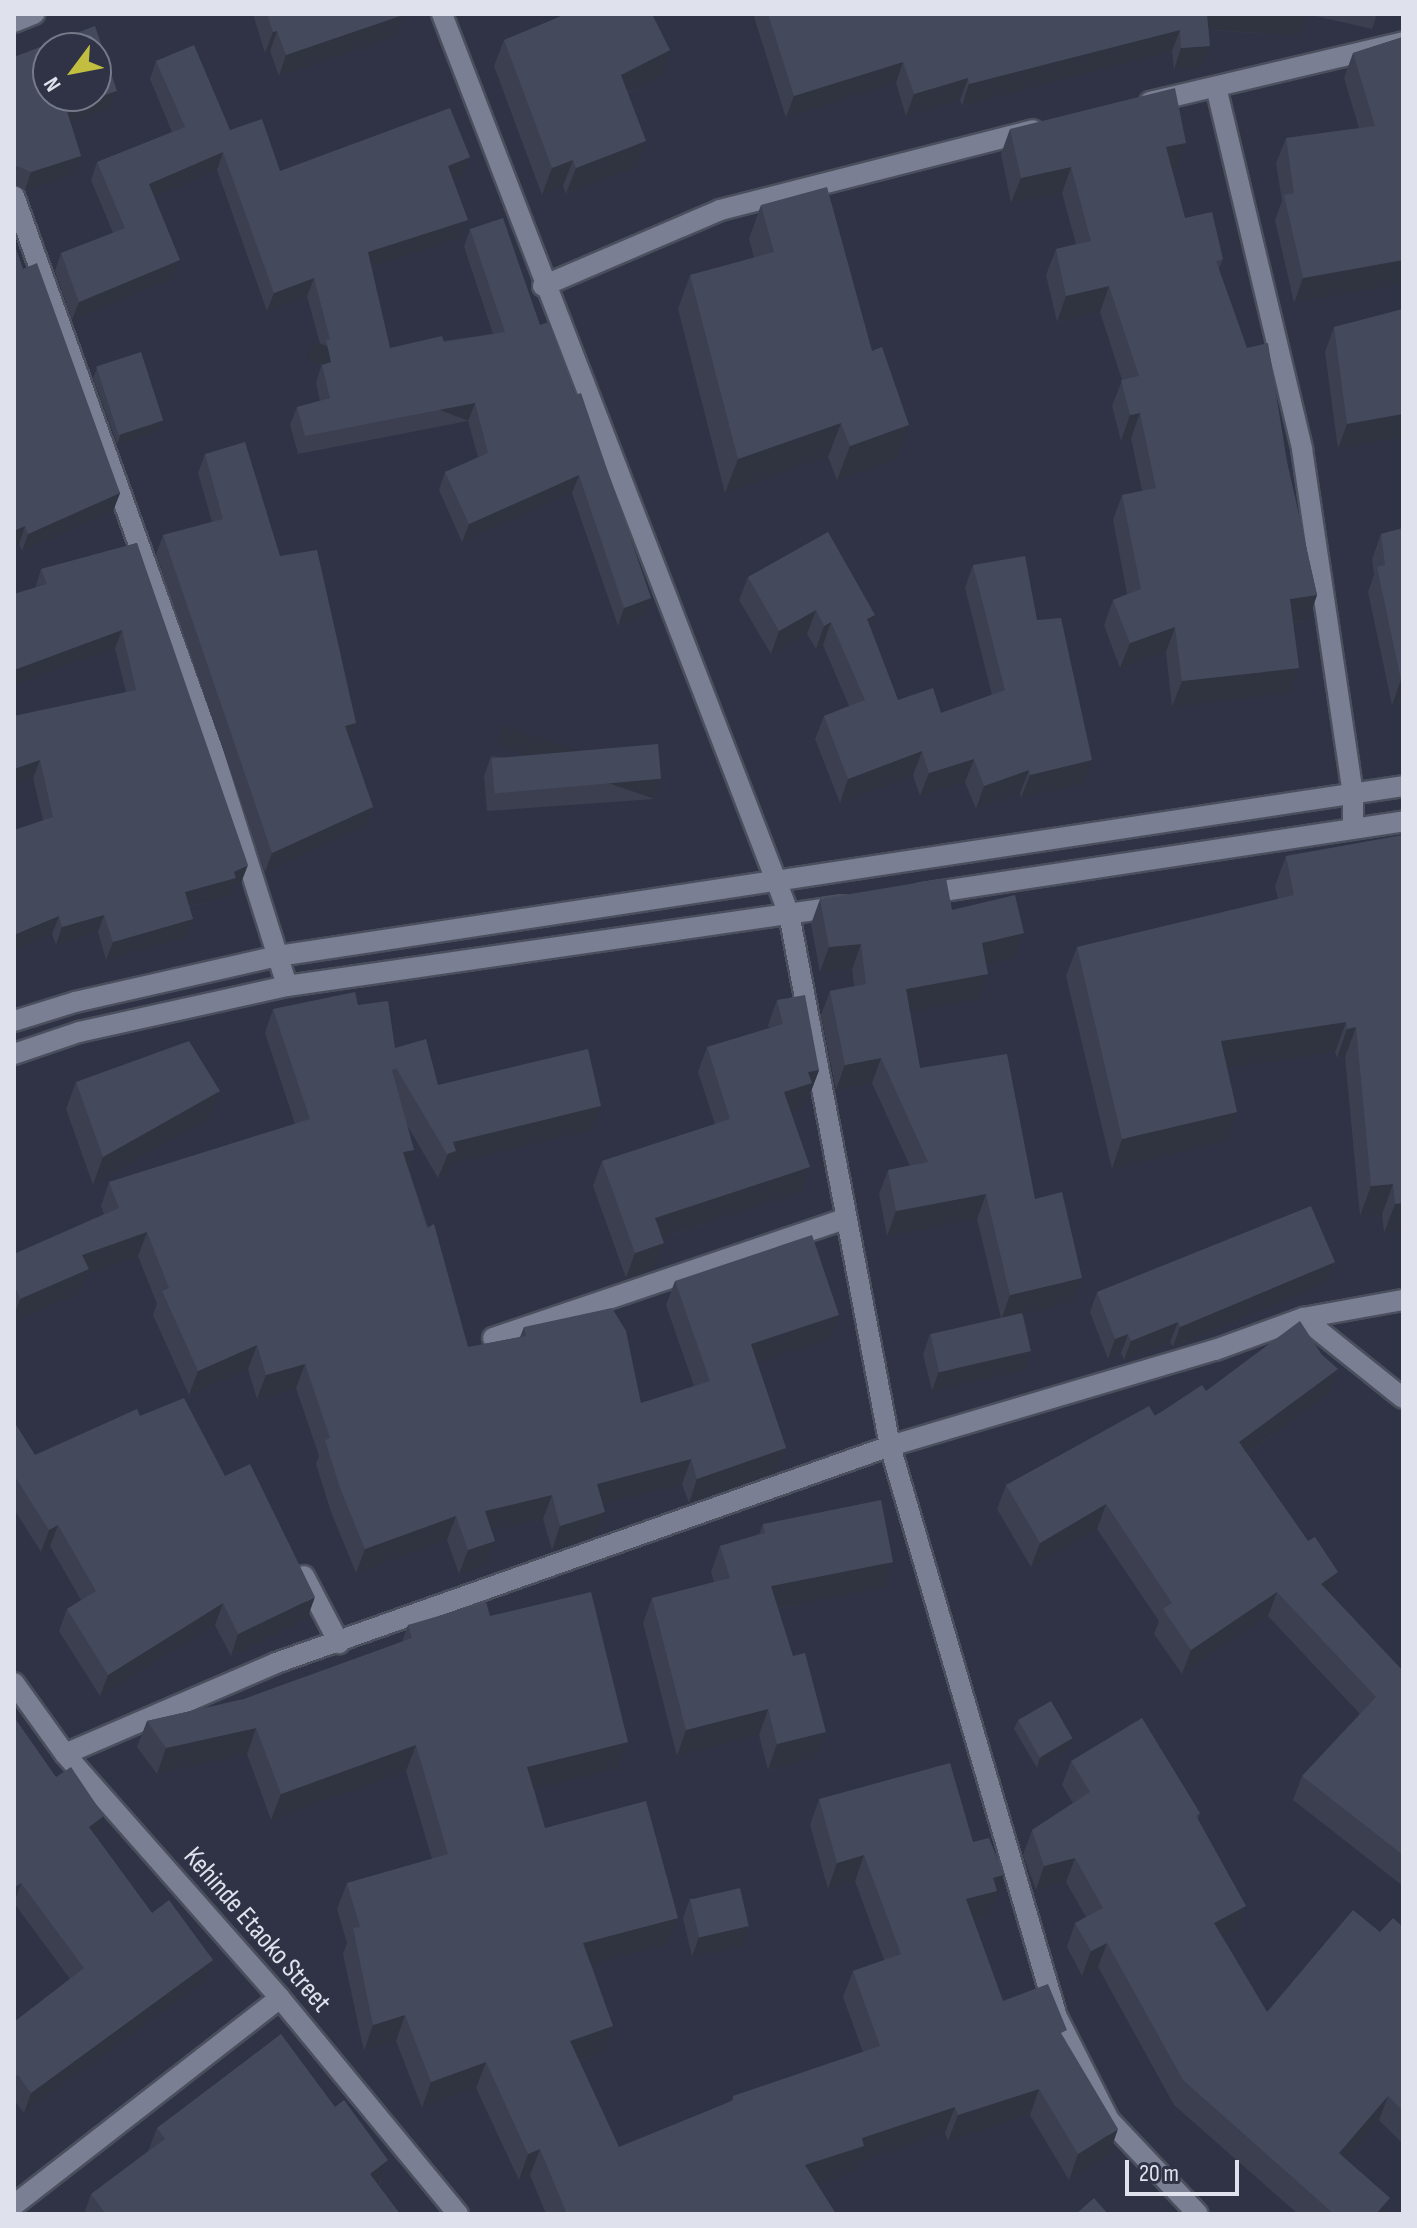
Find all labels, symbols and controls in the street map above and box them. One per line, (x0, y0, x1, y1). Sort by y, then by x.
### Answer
north arrow (32, 32, 112, 112)
text: N (38, 72, 67, 96)
street label: Kehinde Etaoko Street (176, 1841, 338, 2019)
scale bar (1129, 2144, 1243, 2194)
text: 20 m (1139, 2159, 1179, 2188)

